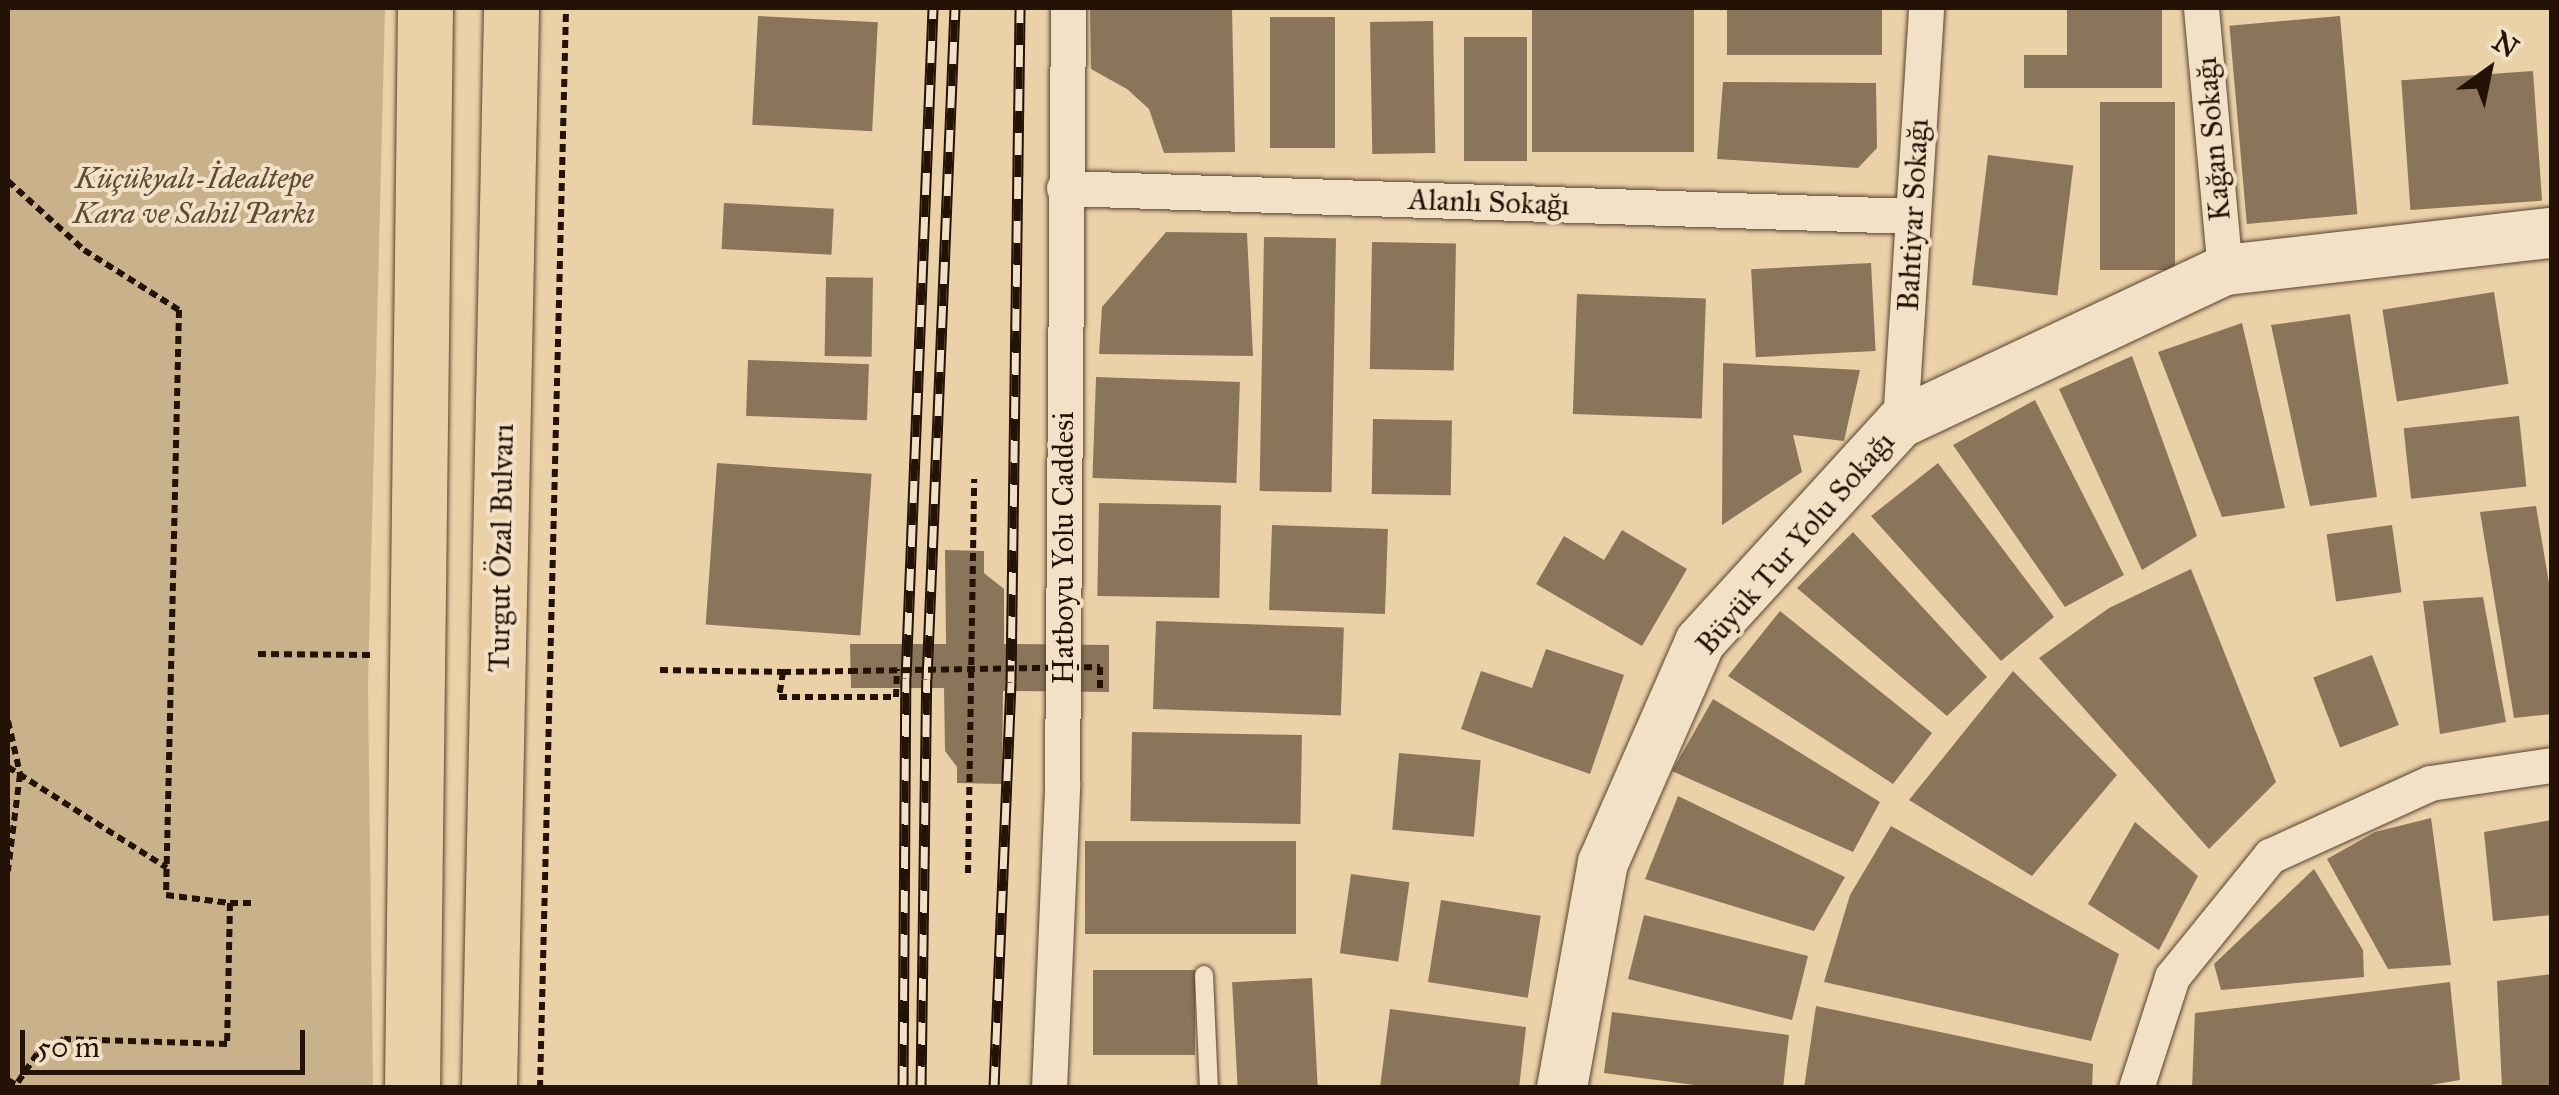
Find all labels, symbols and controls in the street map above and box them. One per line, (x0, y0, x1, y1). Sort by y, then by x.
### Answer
north arrow (2439, 20, 2539, 120)
text: N (2486, 23, 2525, 66)
street label: Kağan Sokağı (2188, 55, 2238, 223)
street label: Bahtiyar Sokağı (1890, 118, 1936, 312)
park label: Küçükyalı-İdealtepe Kara ve Sahil Parkı (73, 160, 315, 230)
street label: Alanlı Sokağı (1408, 181, 1570, 223)
street label: Hatboyu Yolu Caddesi (1045, 412, 1081, 684)
street label: Turgut Özal Bulvarı (481, 423, 521, 673)
street label: Büyük Tur Yolu Sokağı (1688, 424, 1902, 662)
scale bar (25, 1010, 310, 1072)
text: 50 m (37, 1029, 100, 1065)

